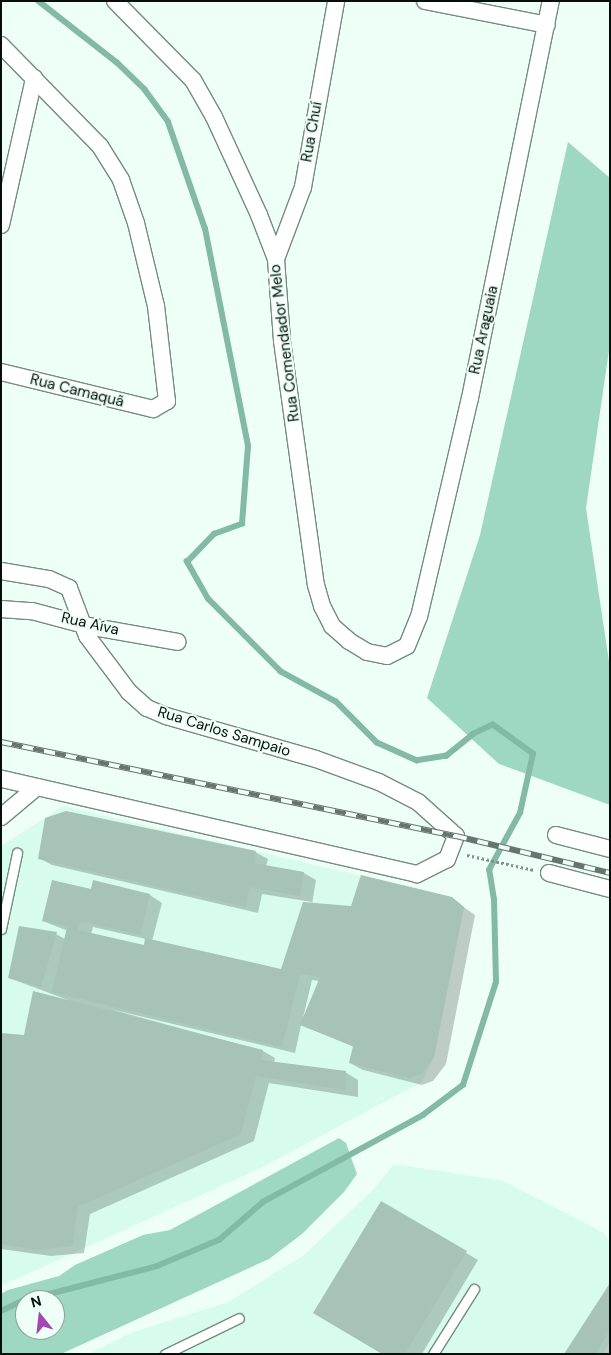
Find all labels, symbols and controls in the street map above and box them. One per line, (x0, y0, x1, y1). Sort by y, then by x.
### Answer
street label: Rua Chuí (298, 100, 326, 164)
street label: Rua Comendador Melo (266, 263, 304, 423)
street label: Rua Araguaia (466, 284, 502, 376)
street label: Rua Camaquã (28, 371, 126, 411)
street label: Rua Aíva (59, 609, 121, 639)
street label: Rua Carlos Sampaio (155, 703, 293, 761)
north arrow (15, 1290, 65, 1340)
text: N (29, 1291, 44, 1312)

